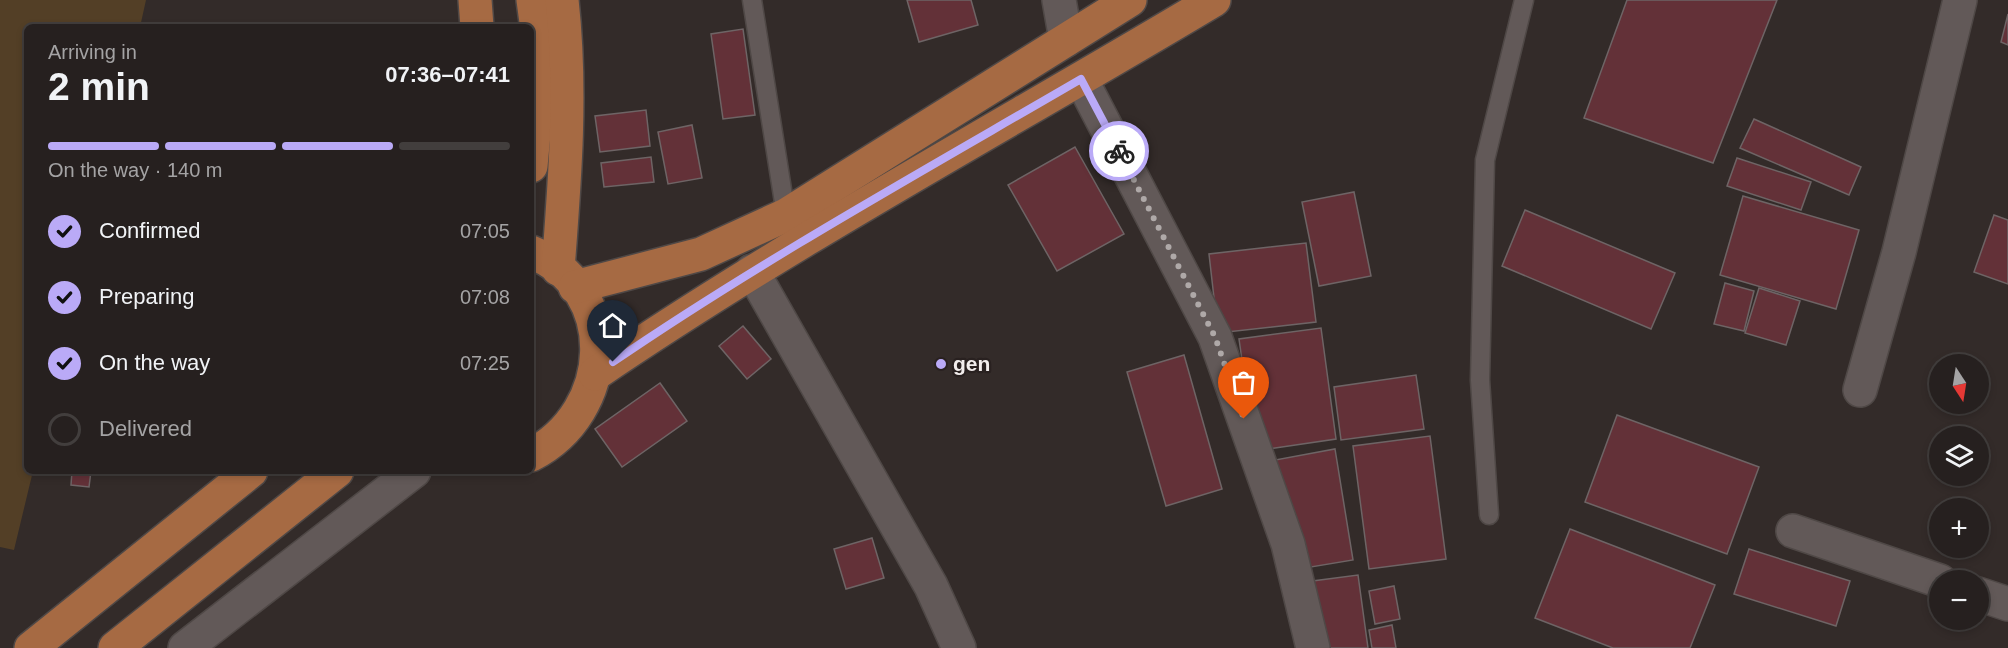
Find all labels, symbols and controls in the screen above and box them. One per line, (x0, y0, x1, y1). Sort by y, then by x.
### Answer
text: Arriving in (48, 41, 137, 63)
text: 07:36–07:41 (385, 62, 510, 87)
text: 2 min (48, 65, 150, 108)
courier (1089, 121, 1149, 181)
icon: bike (1103, 135, 1136, 168)
text: On the way · 140 m (48, 159, 223, 181)
icon: check (48, 215, 81, 248)
text: Confirmed (99, 218, 200, 243)
text: 07:05 (460, 220, 510, 242)
icon: check (48, 281, 81, 314)
text: Preparing (99, 284, 194, 309)
text: 07:08 (460, 286, 510, 308)
pin (587, 300, 638, 362)
icon: home (596, 309, 629, 342)
icon: check (48, 347, 81, 380)
text: On the way (99, 350, 210, 375)
text: 07:25 (460, 352, 510, 374)
place label: gen (953, 352, 990, 375)
north arrow (1929, 354, 1989, 414)
map controls (1929, 354, 1989, 630)
marker: gen (934, 357, 948, 371)
pin (1218, 357, 1269, 419)
icon: bag (1227, 366, 1260, 399)
text: Delivered (99, 416, 192, 441)
button: layers (1929, 426, 1989, 486)
button: + (1929, 498, 1989, 558)
button: − (1929, 570, 1989, 630)

